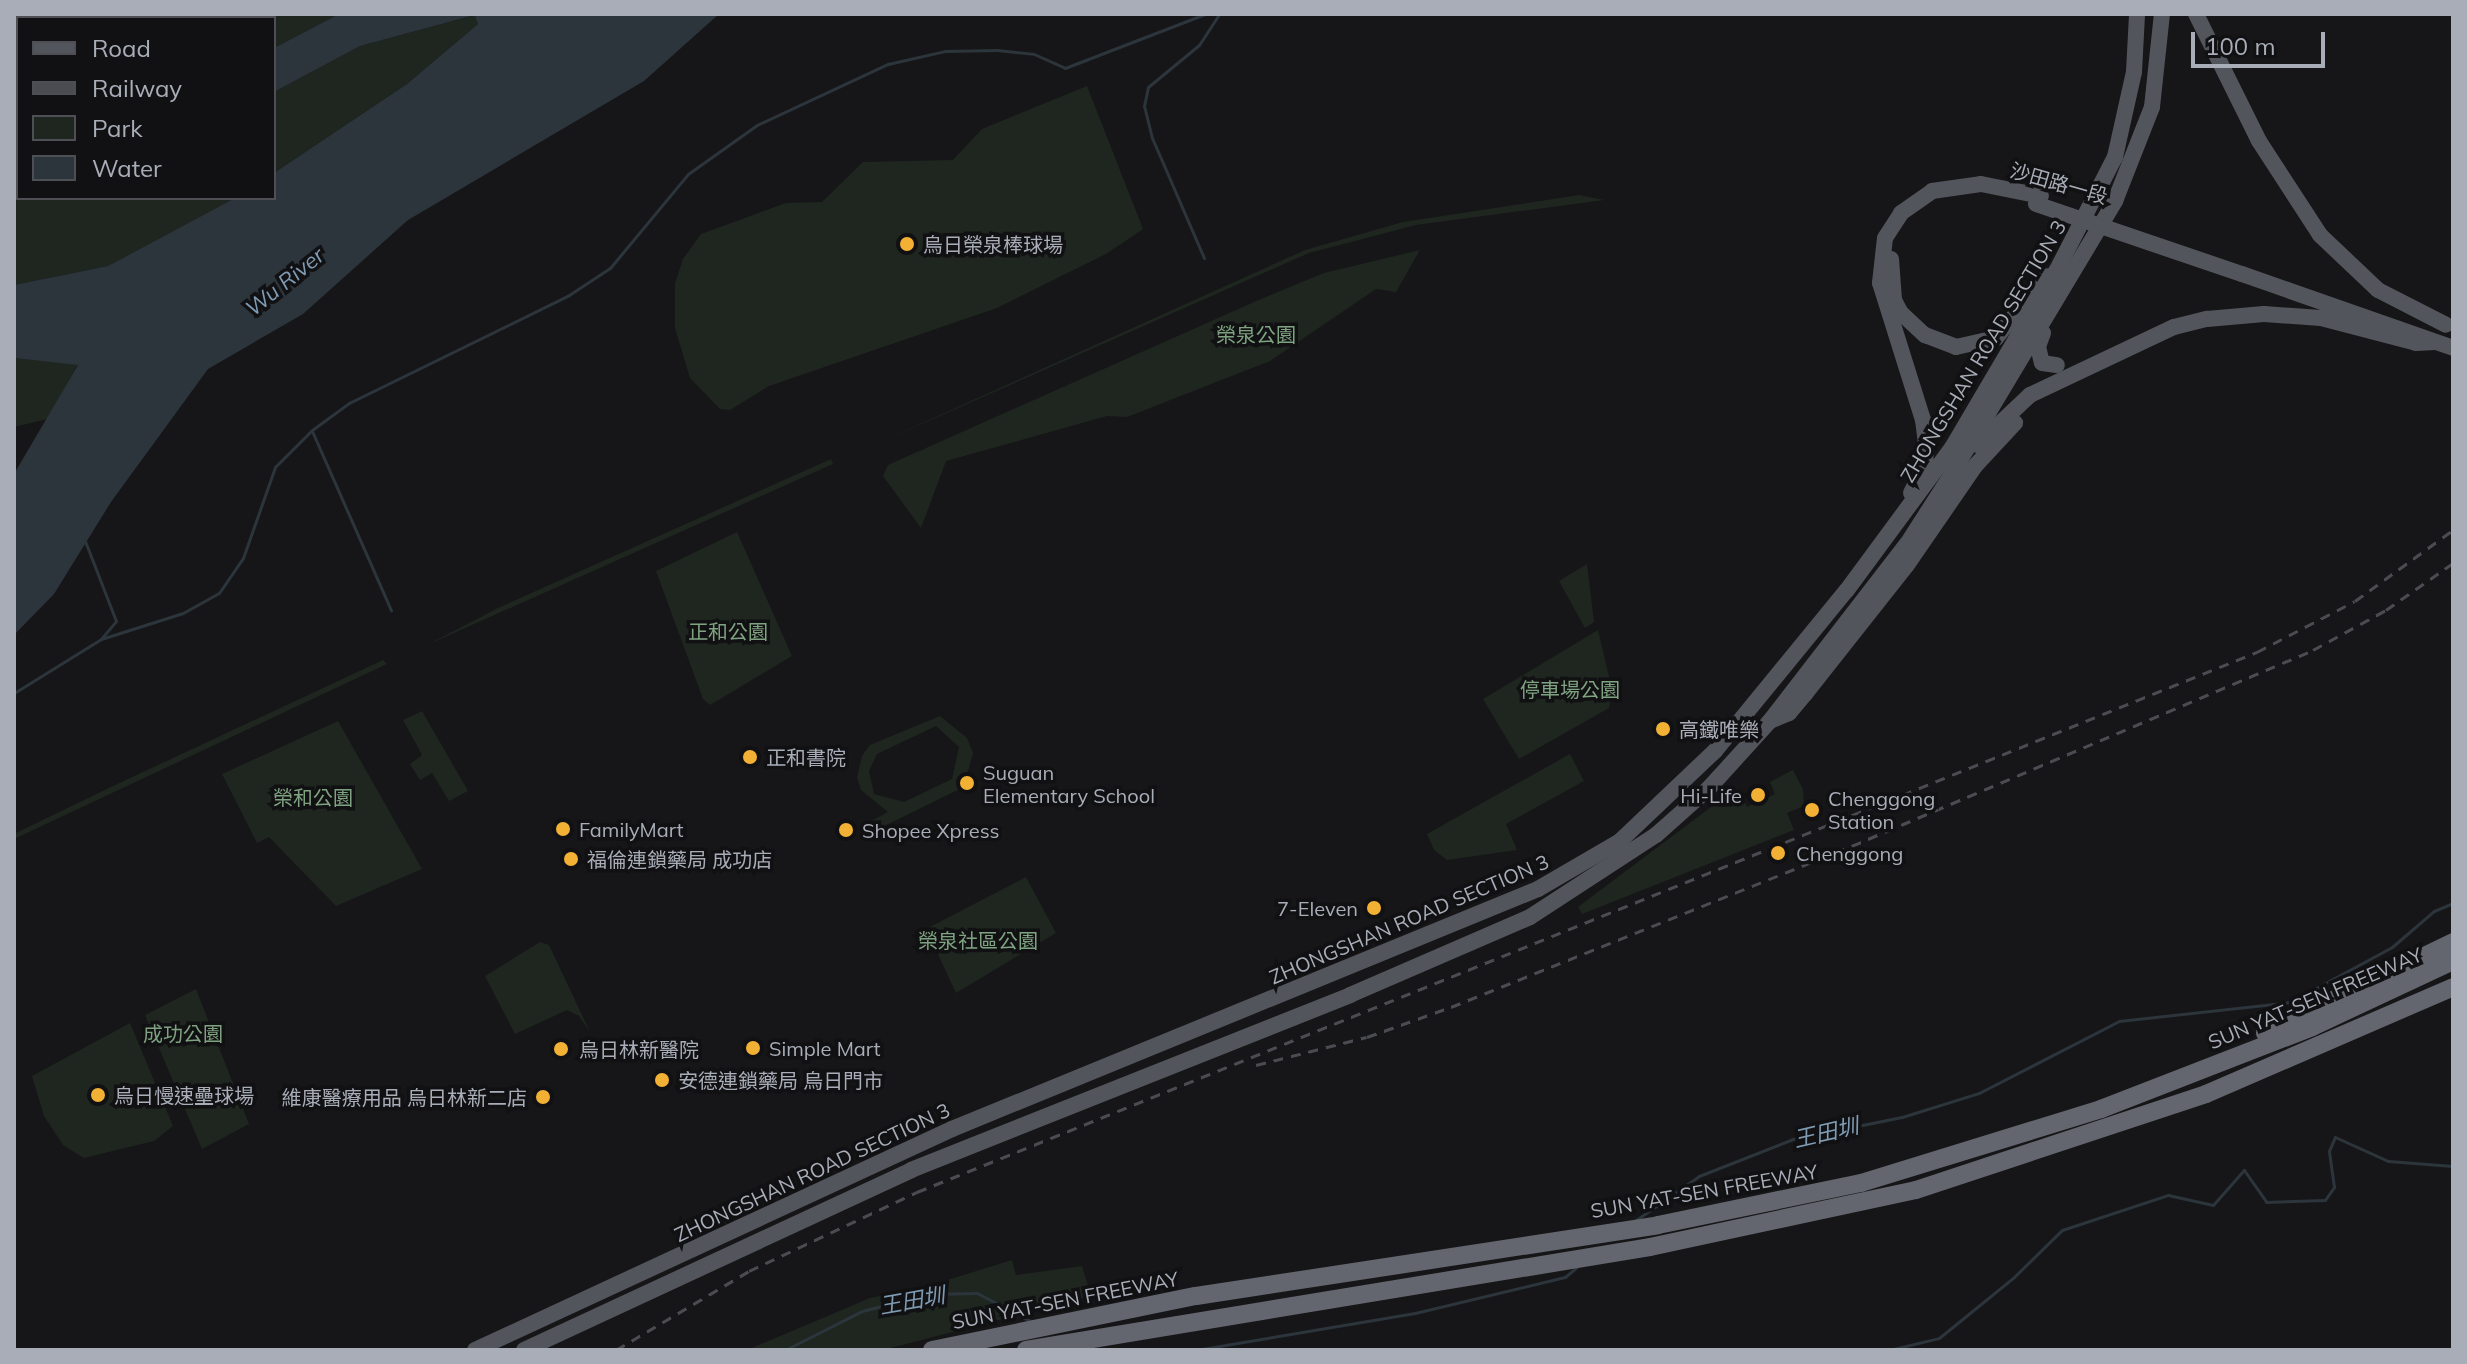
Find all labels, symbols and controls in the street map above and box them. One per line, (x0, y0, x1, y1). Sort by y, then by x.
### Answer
legend (16, 16, 276, 200)
scale bar (2195, 16, 2329, 66)
text: 100 m (2205, 31, 2276, 61)
text: Road (92, 33, 151, 63)
text: Railway (92, 73, 182, 103)
text: Park (92, 113, 143, 143)
text: Water (92, 153, 162, 183)
street label: 沙田路一段 (2008, 158, 2110, 208)
street label: ZHONGSHAN ROAD SECTION 3 (1895, 216, 2071, 486)
place label: 烏日榮泉棒球場 (923, 232, 1063, 256)
marker: 烏日榮泉棒球場 (898, 235, 916, 253)
water label: Wu River (240, 242, 330, 322)
park label: 榮泉公園 (1216, 322, 1296, 346)
park label: 正和公園 (688, 619, 768, 643)
park label: 停車場公園 (1520, 677, 1620, 701)
place label: 高鐵唯樂 (1679, 717, 1759, 741)
marker: 高鐵唯樂 (1654, 720, 1672, 738)
place label: 正和書院 (766, 745, 846, 769)
marker: 正和書院 (741, 748, 759, 766)
place label: Suguan Elementary School (983, 760, 1155, 807)
marker: Suguan Elementary School (958, 774, 976, 792)
place label: Hi-Life (1680, 783, 1742, 807)
park label: 榮和公園 (273, 785, 353, 809)
marker: Hi-Life (1749, 786, 1767, 804)
place label: Chenggong Station (1828, 786, 1935, 833)
marker: Chenggong Station (1803, 801, 1821, 819)
place label: FamilyMart (579, 817, 683, 841)
place label: Shopee Xpress (862, 818, 999, 842)
marker: FamilyMart (554, 820, 572, 838)
marker: Shopee Xpress (837, 821, 855, 839)
place label: Chenggong (1796, 841, 1903, 865)
marker: Chenggong (1767, 842, 1789, 864)
place label: 福倫連鎖藥局 成功店 (587, 847, 772, 871)
street label: ZHONGSHAN ROAD SECTION 3 (1266, 849, 1552, 989)
marker: 福倫連鎖藥局 成功店 (562, 850, 580, 868)
place label: 7-Eleven (1277, 896, 1358, 920)
marker: 7-Eleven (1365, 899, 1383, 917)
park label: 榮泉社區公園 (918, 928, 1038, 952)
street label: SUN YAT-SEN FREEWAY (2204, 942, 2426, 1054)
park label: 成功公園 (143, 1021, 223, 1045)
place label: Simple Mart (769, 1036, 881, 1060)
place label: 烏日林新醫院 (579, 1037, 699, 1061)
marker: 烏日林新醫院 (550, 1038, 572, 1060)
marker: Simple Mart (744, 1039, 762, 1057)
place label: 安德連鎖藥局 烏日門市 (678, 1068, 883, 1092)
marker: 安德連鎖藥局 烏日門市 (653, 1071, 671, 1089)
place label: 烏日慢速壘球場 (114, 1083, 254, 1107)
place label: 維康醫療用品 烏日林新二店 (282, 1085, 527, 1109)
marker: 烏日慢速壘球場 (89, 1086, 107, 1104)
marker: 維康醫療用品 烏日林新二店 (534, 1088, 552, 1106)
street label: ZHONGSHAN ROAD SECTION 3 (670, 1097, 954, 1247)
water label: 王田圳 (1791, 1113, 1861, 1153)
street label: SUN YAT-SEN FREEWAY (1589, 1159, 1819, 1223)
street label: SUN YAT-SEN FREEWAY (950, 1266, 1180, 1334)
water label: 王田圳 (877, 1282, 947, 1320)

